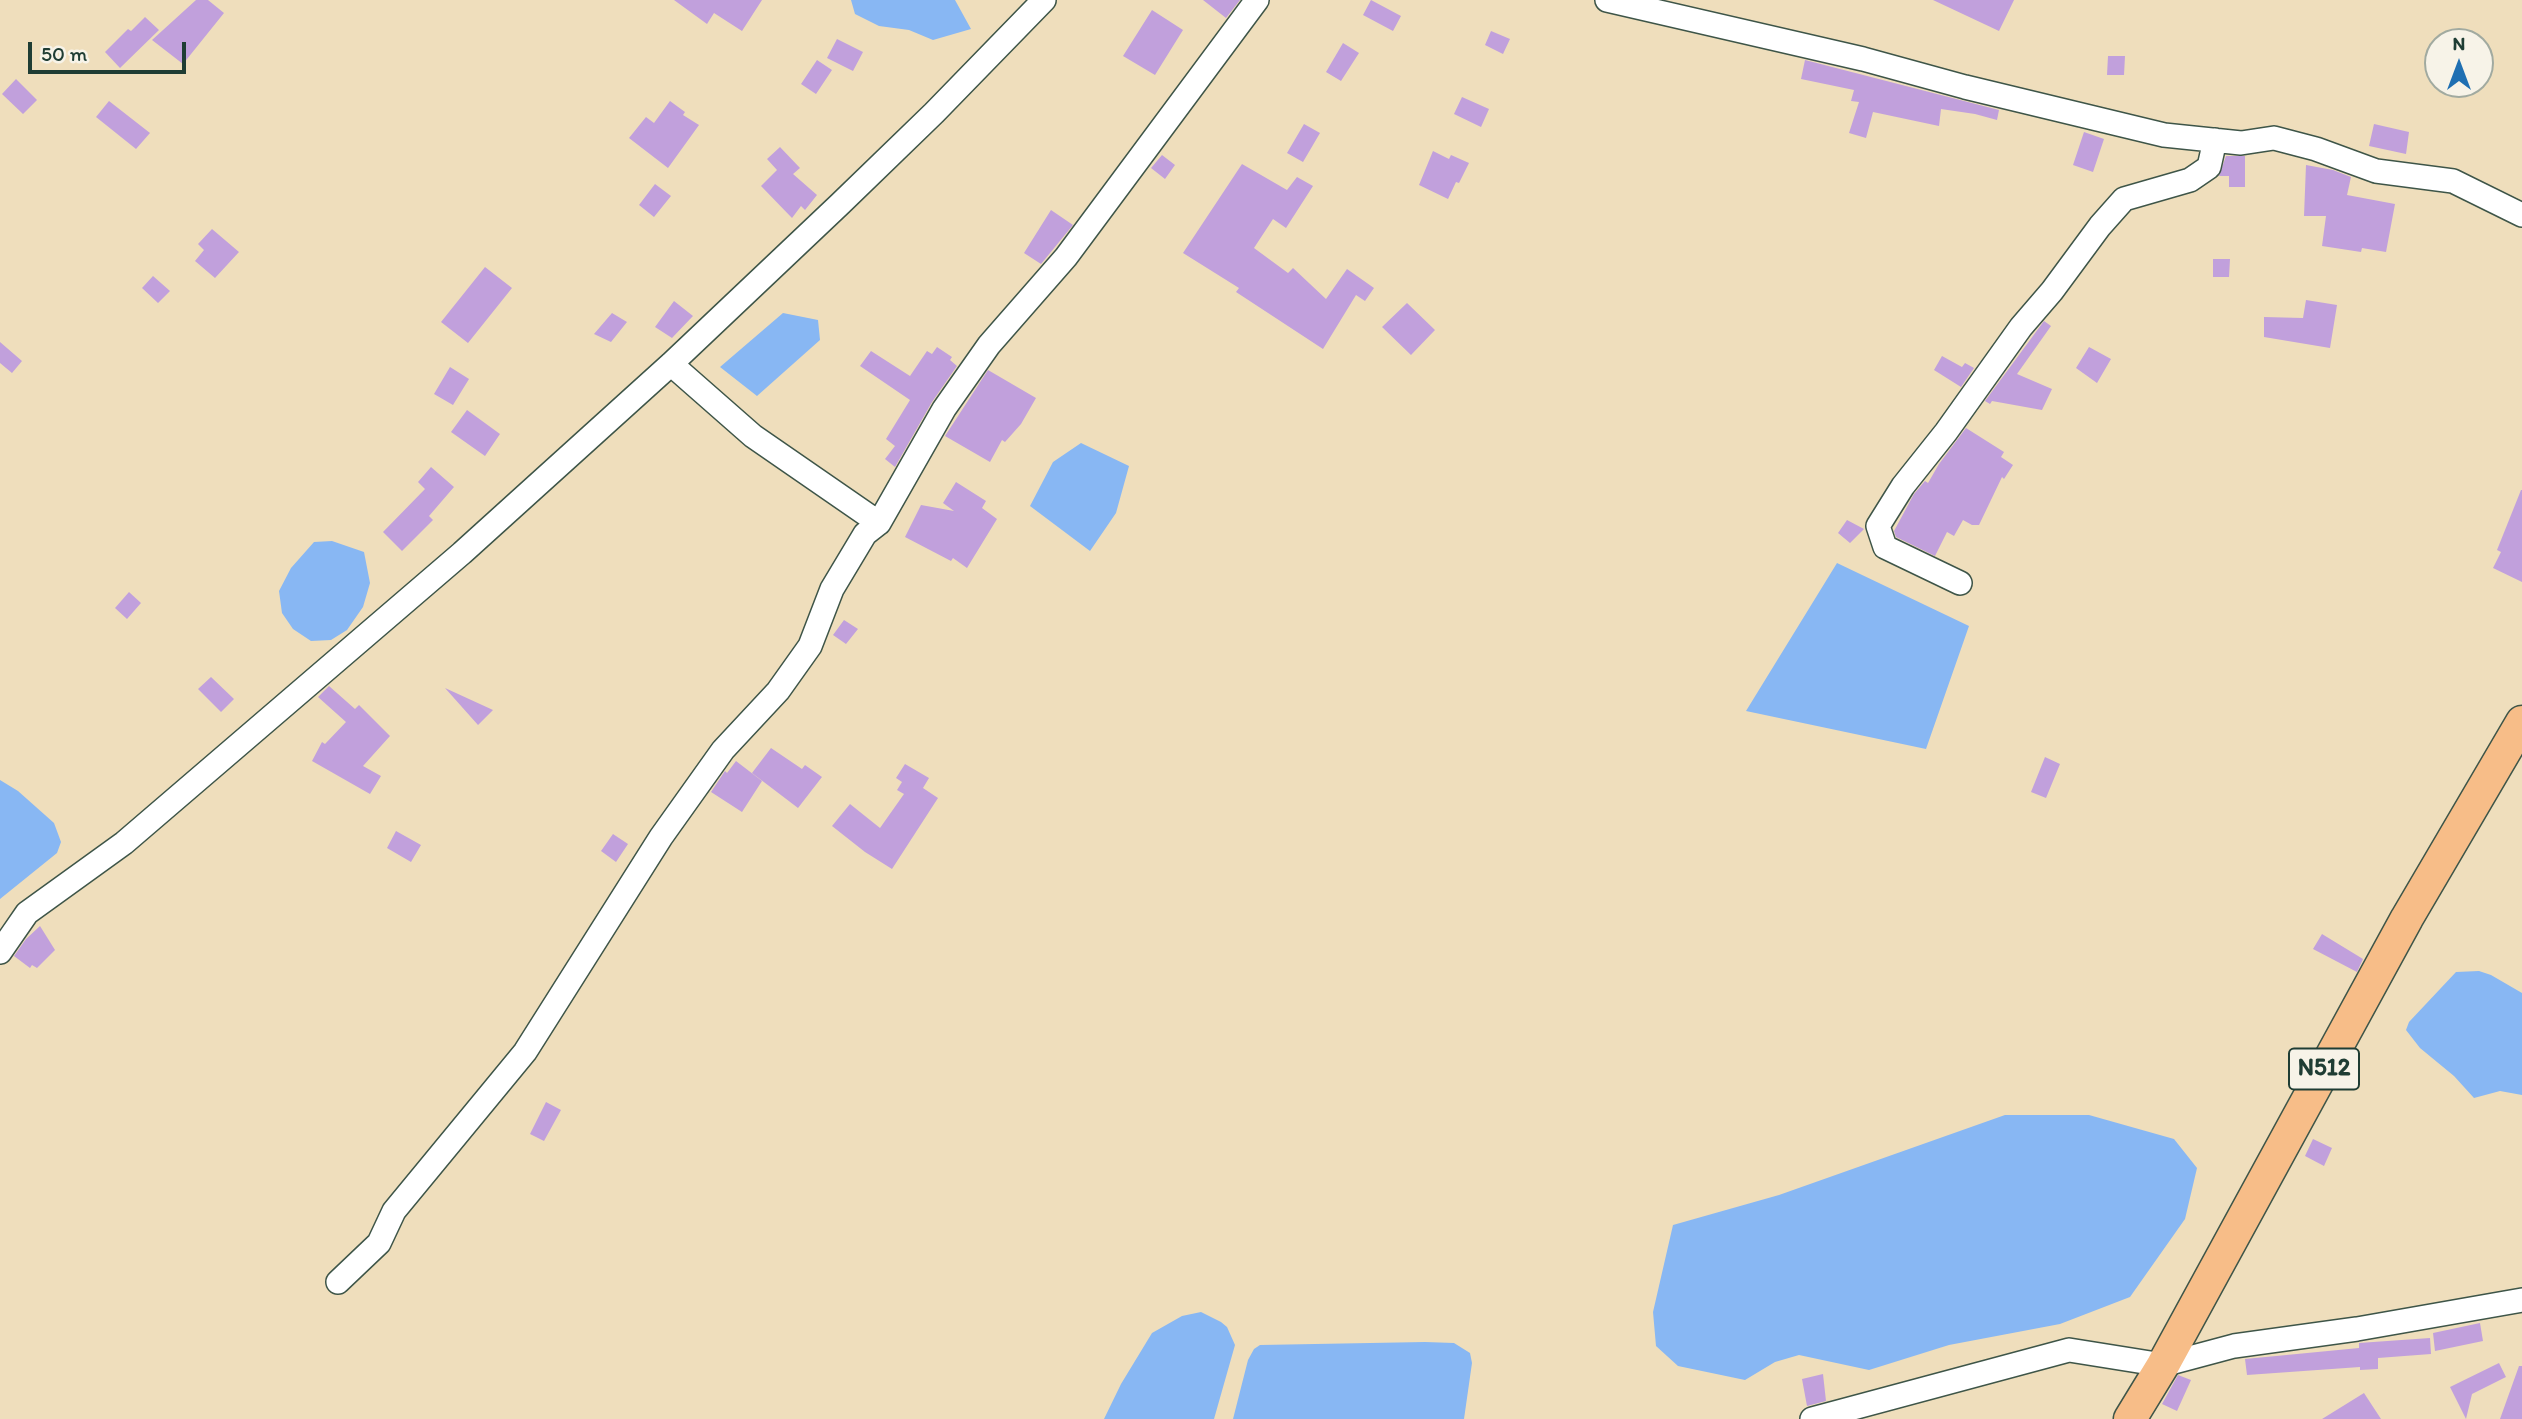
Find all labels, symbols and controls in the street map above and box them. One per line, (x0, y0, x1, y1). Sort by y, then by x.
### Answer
scale bar (32, 28, 189, 72)
north arrow (2424, 28, 2494, 98)
text: N (2453, 32, 2465, 55)
text: 50 m (41, 41, 87, 66)
road number: N512 (2289, 1049, 2359, 1090)

